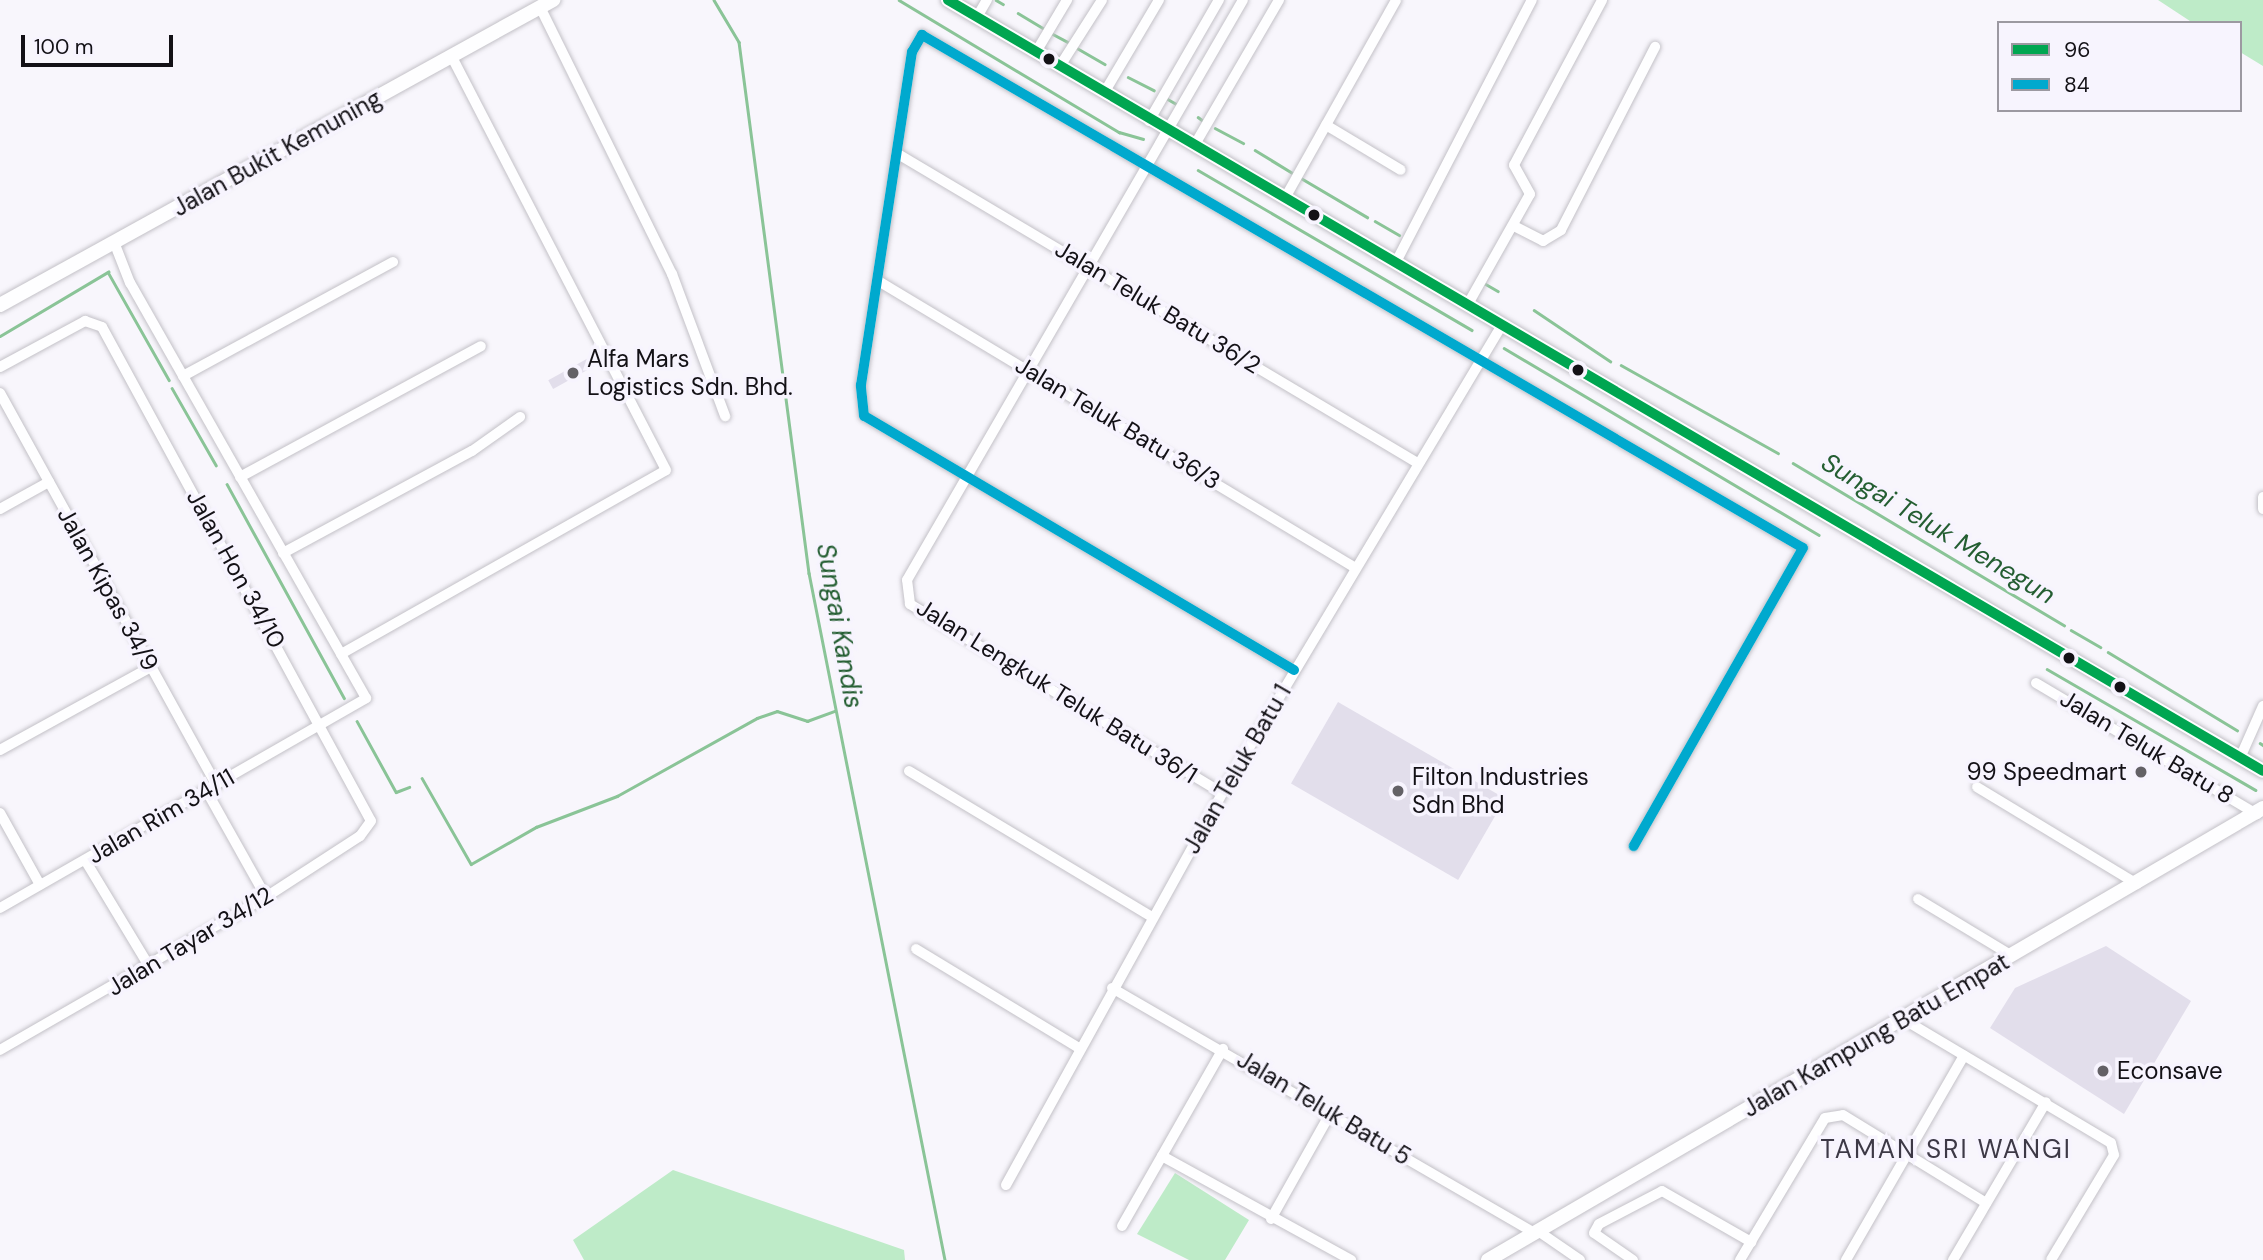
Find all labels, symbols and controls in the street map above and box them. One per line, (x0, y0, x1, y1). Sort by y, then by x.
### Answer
scale bar (24, 21, 177, 65)
legend (1997, 21, 2242, 112)
text: 100 m (34, 33, 94, 61)
text: 96 (2064, 36, 2090, 64)
unlabelled marker (1042, 52, 1056, 66)
text: 84 (2064, 71, 2090, 99)
street label: Jalan Bukit Kemuning (168, 84, 386, 222)
unlabelled marker (1307, 208, 1321, 222)
street label: Jalan Teluk Batu 36/2 (1050, 234, 1266, 380)
place label: Alfa Mars Logistics Sdn. Bhd. (587, 345, 793, 401)
street label: Jalan Teluk Batu 36/3 (1010, 350, 1226, 496)
unlabelled marker (1571, 363, 1585, 377)
marker: Alfa Mars Logistics Sdn. Bhd. (565, 365, 581, 381)
water label: Sungai Teluk Menegun (1816, 447, 2060, 611)
street label: Jalan Hon 34/10 (181, 485, 291, 653)
street label: Jalan Kipas 34/9 (51, 502, 165, 676)
water label: Sungai Kandis (809, 541, 869, 711)
street label: Jalan Lengkuk Teluk Batu 36/1 (911, 593, 1203, 789)
unlabelled marker (2062, 651, 2076, 665)
street label: Jalan Teluk Batu 1 (1177, 679, 1297, 859)
unlabelled marker (2113, 680, 2127, 694)
street label: Jalan Teluk Batu 8 (2055, 684, 2239, 810)
place label: 99 Speedmart (1966, 758, 2127, 786)
street label: Jalan Rim 34/11 (83, 762, 239, 870)
place label: Filton Industries Sdn Bhd (1412, 763, 1589, 819)
marker: 99 Speedmart (2133, 764, 2149, 780)
marker: Filton Industries Sdn Bhd (1390, 783, 1406, 799)
street label: Jalan Tayar 34/12 (102, 880, 278, 1002)
street label: Jalan Kampung Batu Empat (1738, 947, 2014, 1123)
street label: Jalan Teluk Batu 5 (1232, 1045, 1416, 1171)
place label: Econsave (2117, 1057, 2223, 1085)
marker: Econsave (2095, 1063, 2111, 1079)
district label: TAMAN SRI WANGI (1822, 1134, 2070, 1166)

